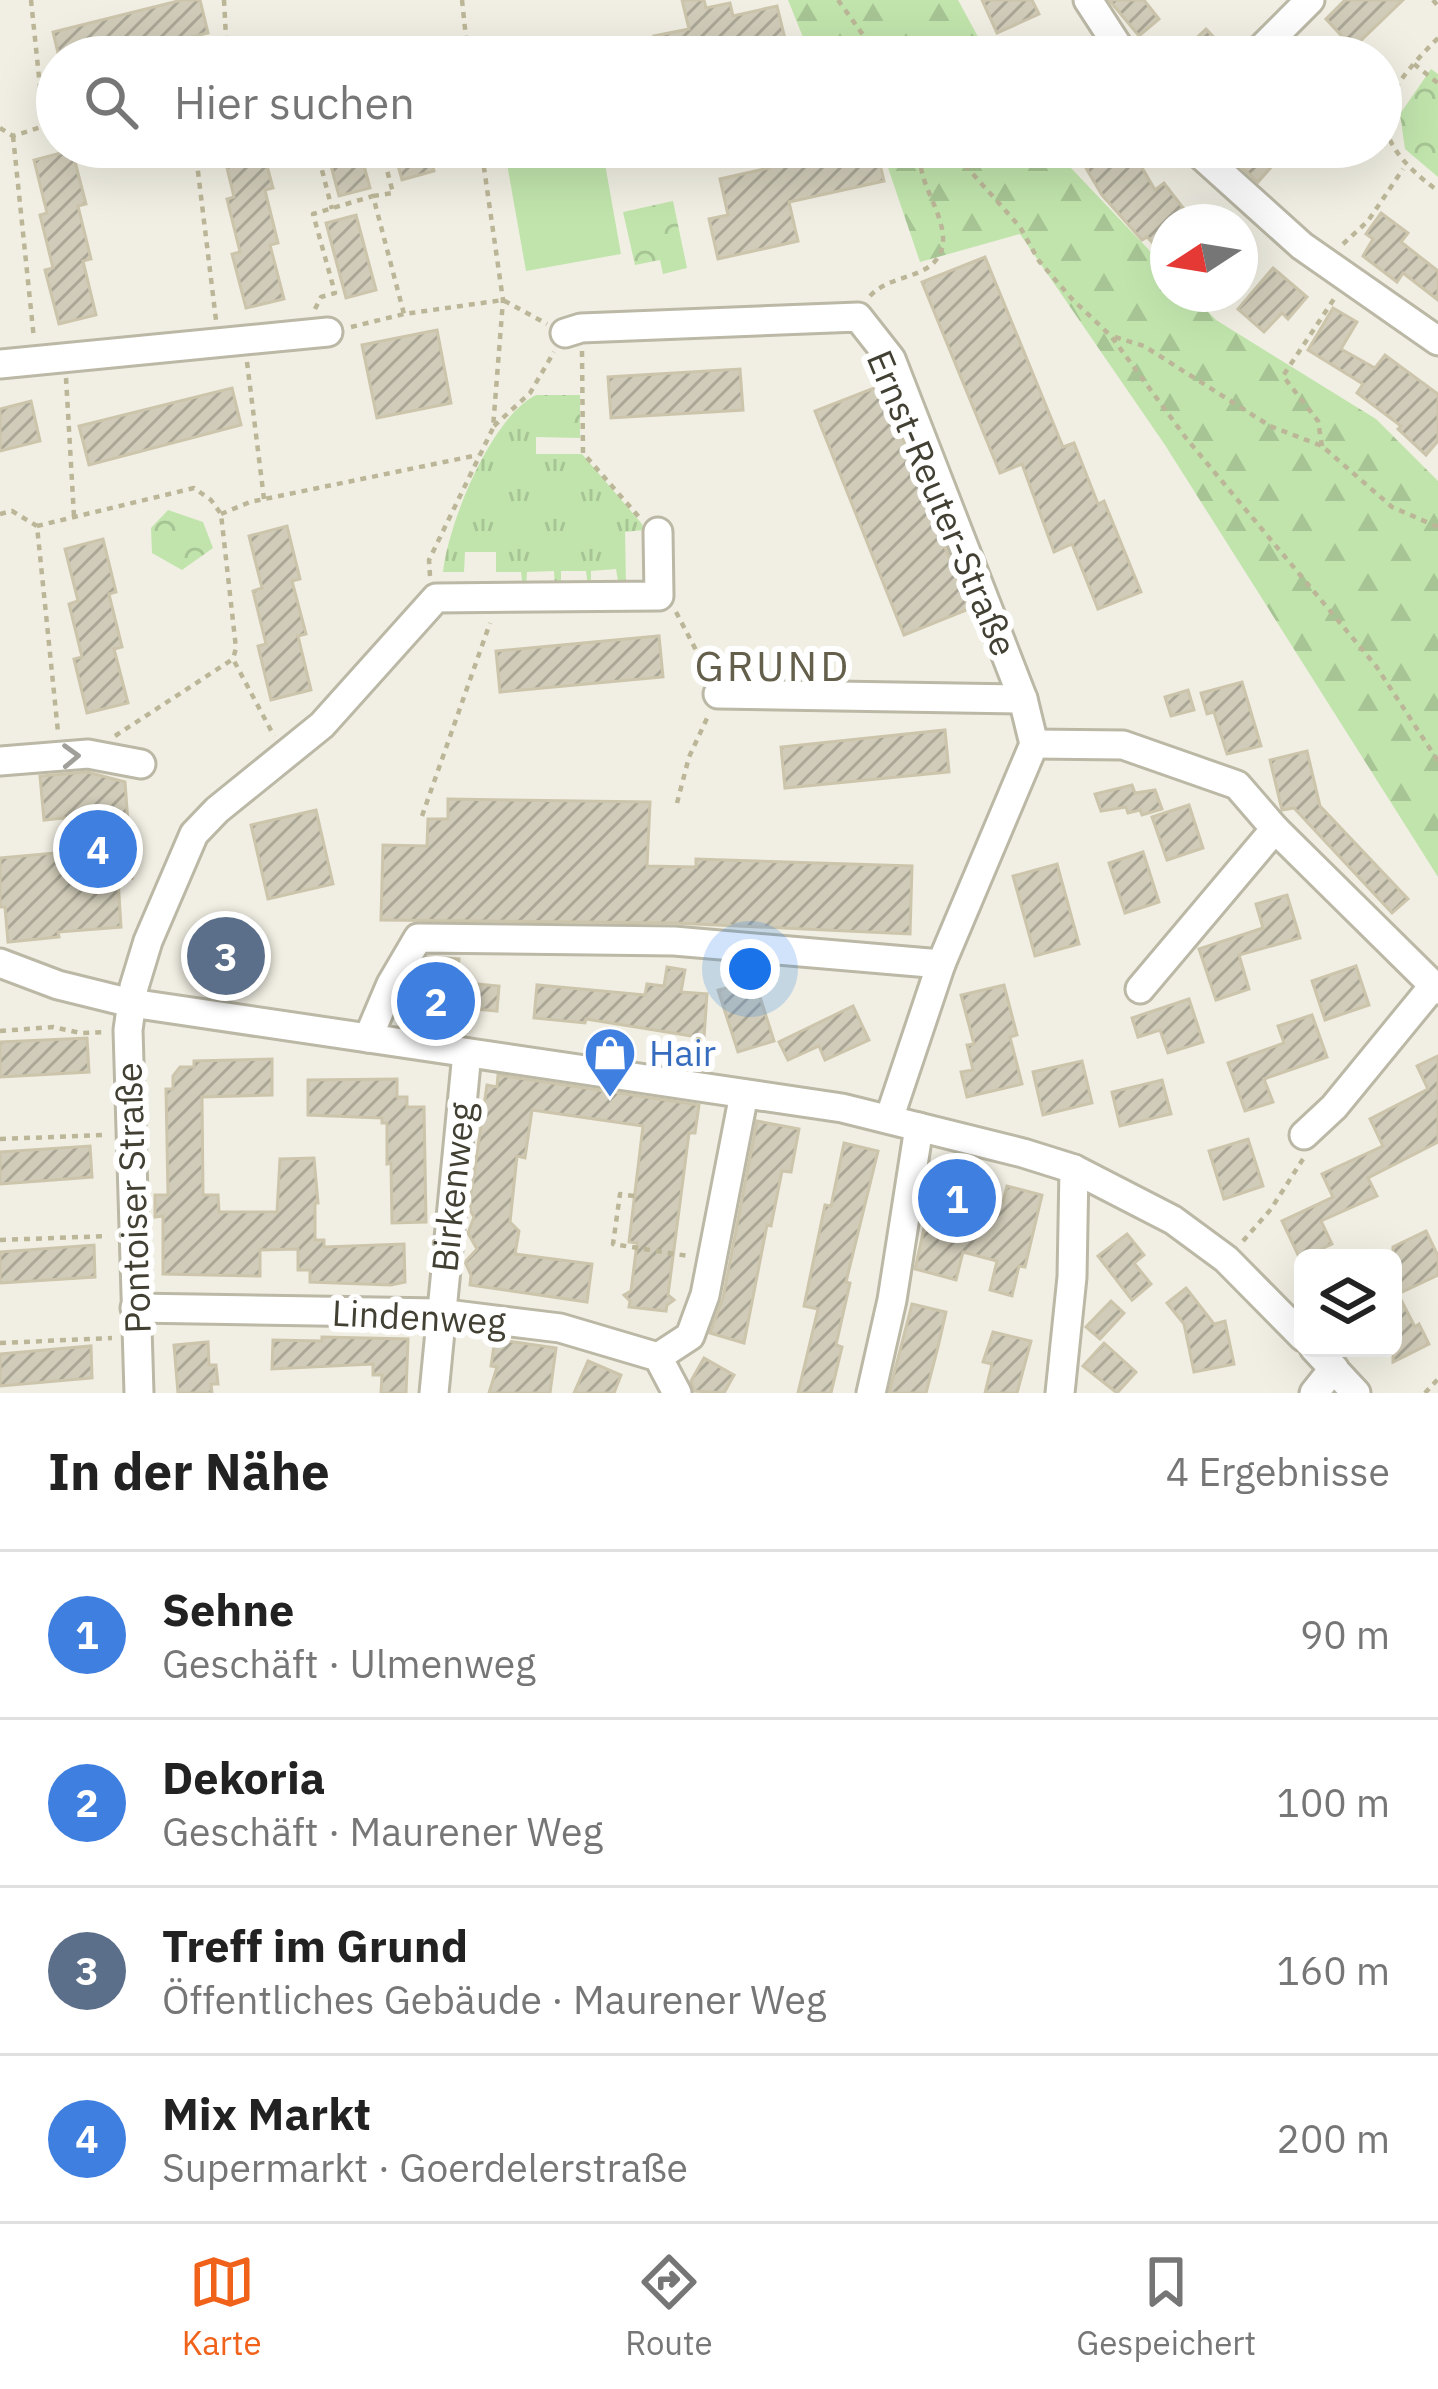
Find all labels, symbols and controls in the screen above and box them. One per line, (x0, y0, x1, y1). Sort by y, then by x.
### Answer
search box (36, 36, 1402, 168)
icon: search (78, 69, 144, 135)
text: Hier suchen (174, 73, 415, 131)
north arrow (1150, 204, 1258, 312)
street label: Ernst-Reuter-Straße (857, 343, 1028, 663)
district label: GRUND (695, 638, 851, 693)
one-way arrow (62, 743, 81, 769)
pin: 4 (59, 804, 137, 894)
pin: 3 (187, 911, 265, 1001)
your location (720, 939, 780, 999)
pin: 2 (397, 956, 475, 1046)
shop icon: Hair (582, 1025, 638, 1099)
place label: Hair (649, 1029, 716, 1076)
street label: Pontoiser Straße (104, 1062, 161, 1334)
street label: Birkenweg (420, 1100, 485, 1274)
pin: 1 (918, 1153, 996, 1243)
map controls (1294, 1249, 1402, 1357)
button: layers (1294, 1249, 1402, 1357)
street label: Lindenweg (331, 1288, 507, 1345)
text: In der Nähe (48, 1438, 330, 1504)
text: 4 Ergebnisse (1166, 1446, 1390, 1497)
text: Sehne (162, 1580, 294, 1638)
text: 1 (75, 1609, 99, 1660)
text: 90 m (1300, 1609, 1390, 1660)
text: Geschäft · Ulmenweg (162, 1638, 536, 1689)
text: Dekoria (162, 1748, 325, 1806)
text: 2 (75, 1777, 99, 1828)
text: 100 m (1277, 1777, 1390, 1828)
text: Geschäft · Maurener Weg (162, 1806, 603, 1857)
text: Treff im Grund (162, 1916, 468, 1974)
text: 3 (75, 1945, 99, 1996)
text: 160 m (1277, 1945, 1390, 1996)
text: Öffentliches Gebäude · Maurener Weg (162, 1974, 826, 2025)
text: Mix Markt (162, 2084, 371, 2142)
text: 4 (75, 2113, 99, 2164)
text: 200 m (1277, 2113, 1390, 2164)
text: Supermarkt · Goerdelerstraße (162, 2142, 688, 2193)
tab: Karte (182, 2249, 262, 2364)
tab: Route (625, 2249, 713, 2364)
tab: Gespeichert (1076, 2249, 1256, 2364)

